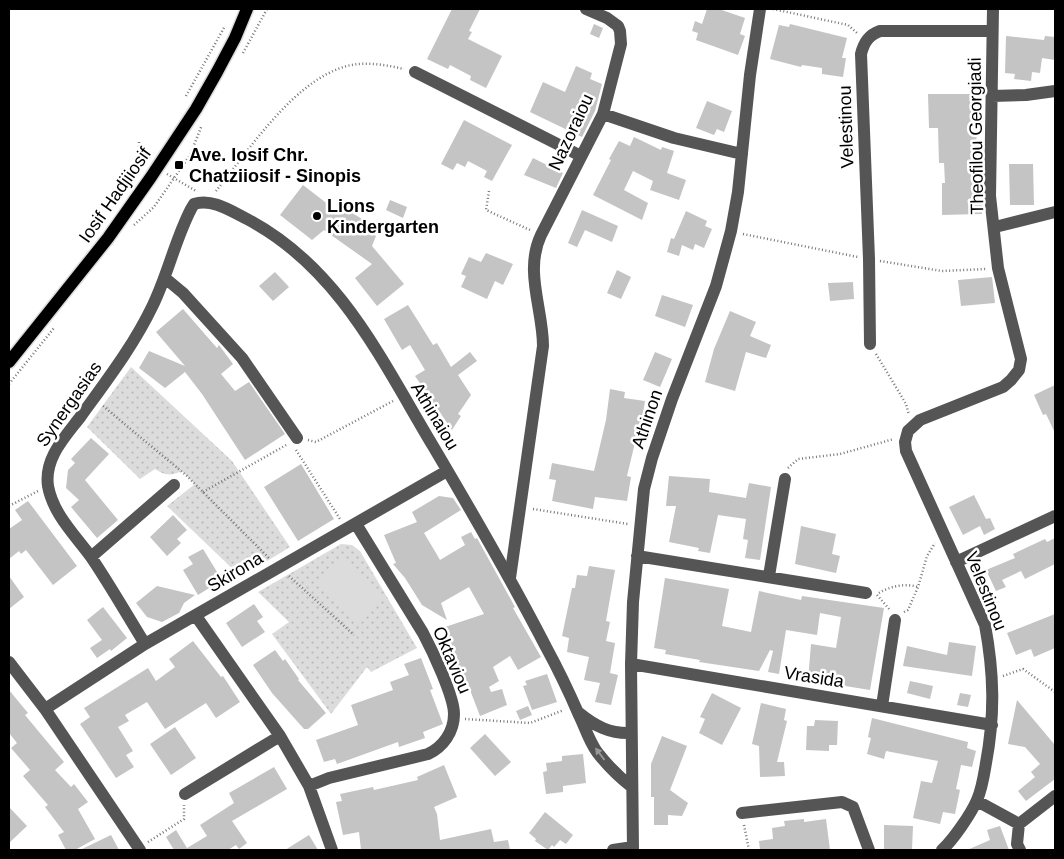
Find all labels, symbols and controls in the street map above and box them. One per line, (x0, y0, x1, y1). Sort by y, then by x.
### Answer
street label: Theofilou Georgiadi (965, 57, 987, 215)
street label: Velestinou (835, 85, 857, 169)
street label: Nazoraiou (545, 91, 597, 173)
street label: Iosif Hadjiiosif (75, 143, 156, 246)
place label: Ave. Iosif Chr. Chatziiosif - Sinopis (189, 145, 361, 186)
marker: Ave. Iosif Chr. Chatziiosif - Sinopis (173, 159, 185, 171)
place label: Lions Kindergarten (327, 196, 439, 237)
marker: Lions Kindergarten (311, 210, 323, 222)
street label: Synergasias (32, 358, 106, 450)
street label: Athinaiou (407, 379, 463, 453)
street label: Athinon (628, 387, 666, 451)
street label: Skirona (204, 547, 267, 596)
street label: Velestinou (961, 549, 1011, 633)
street label: Oktaviou (429, 623, 475, 697)
street label: Vrasida (783, 662, 846, 692)
one-way arrow (594, 748, 605, 761)

